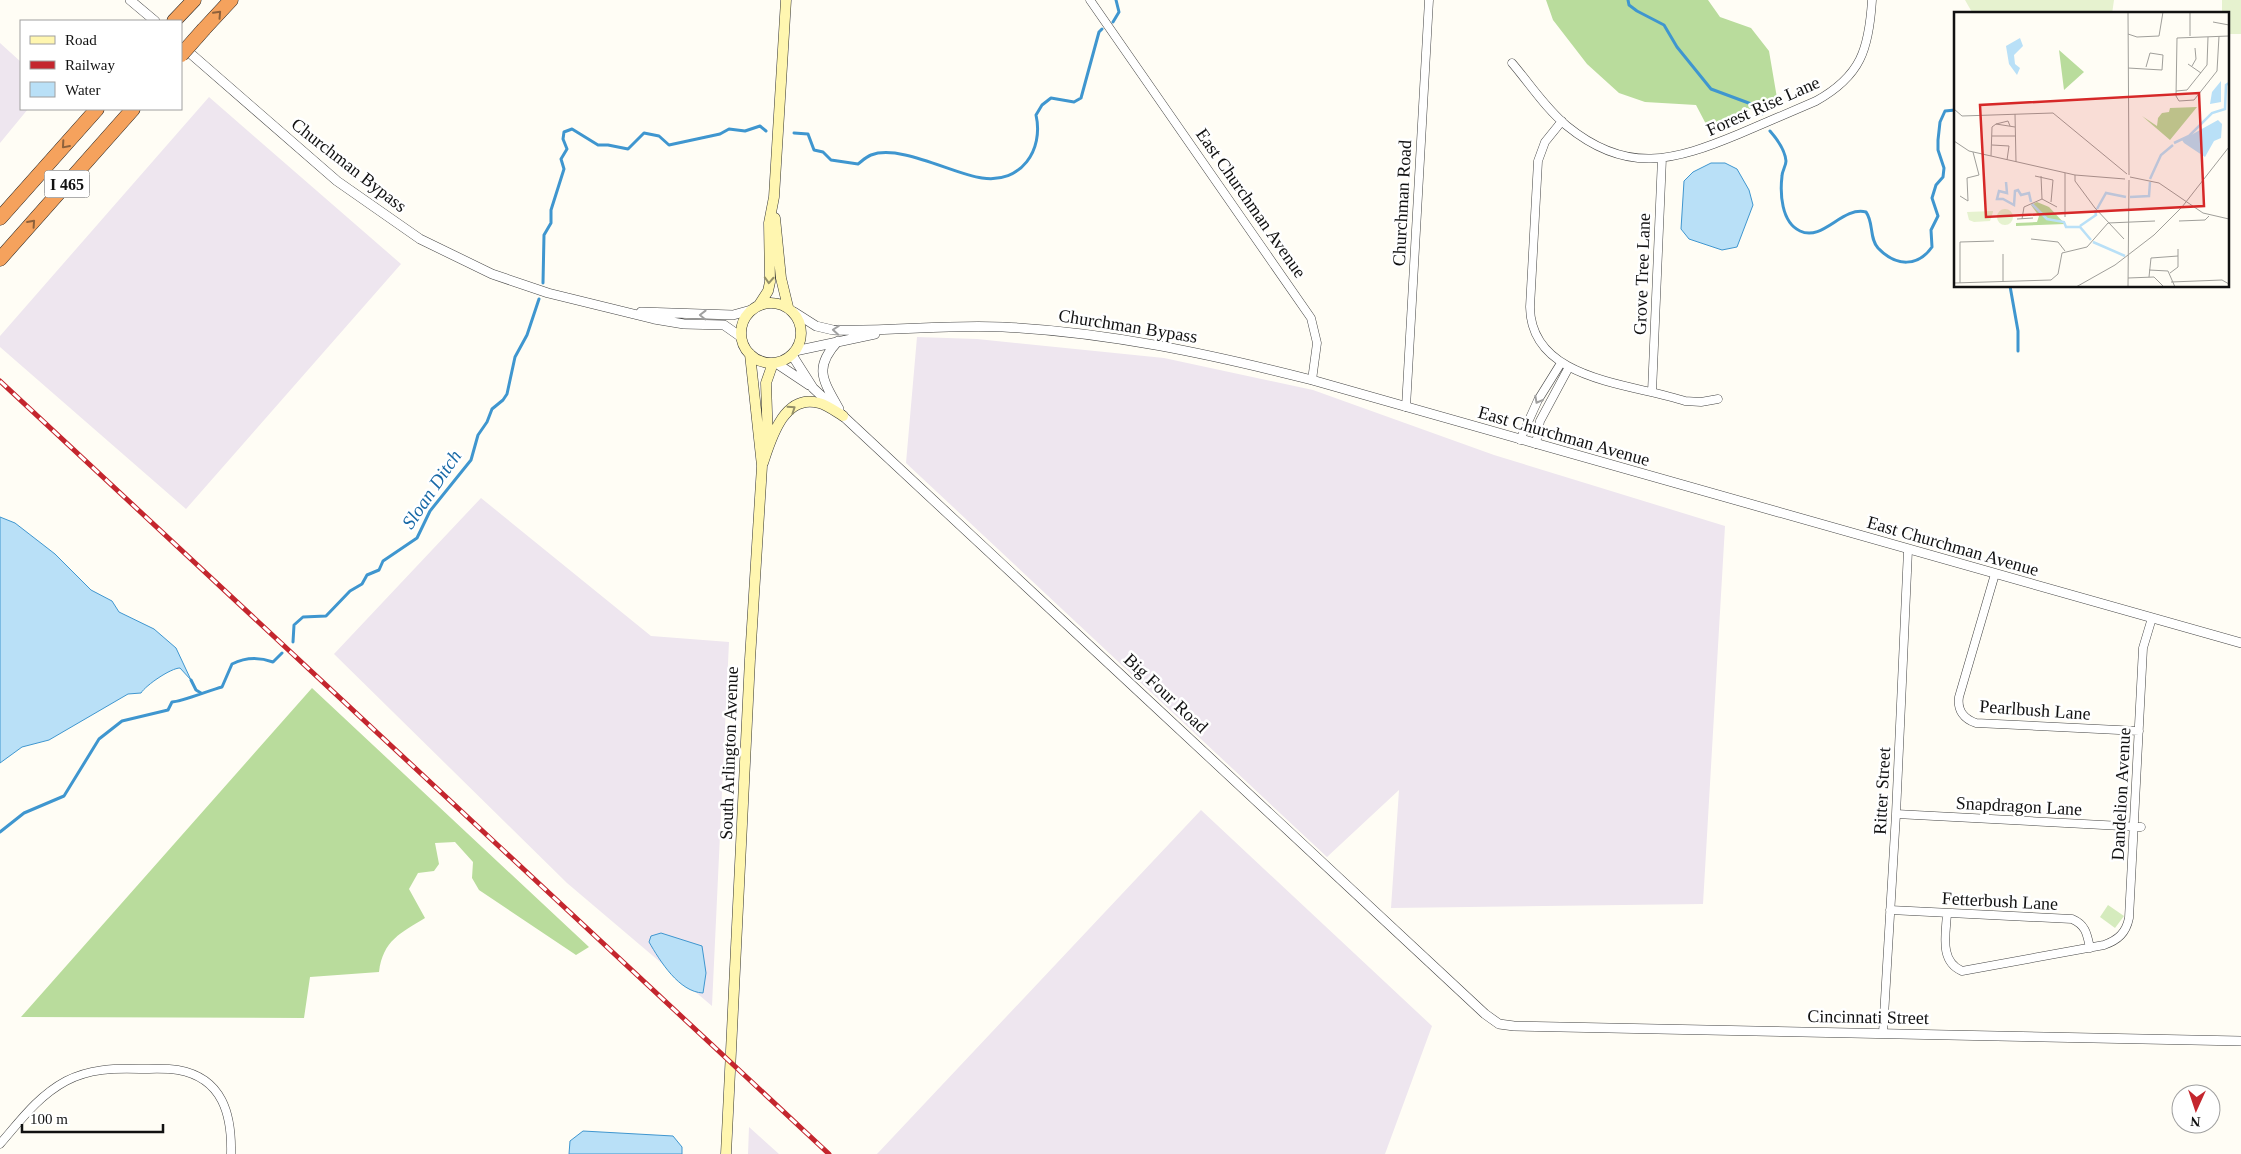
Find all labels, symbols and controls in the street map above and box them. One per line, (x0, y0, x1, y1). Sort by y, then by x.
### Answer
one-way arrow (212, 11, 221, 20)
inset map (1954, 12, 2228, 288)
legend (20, 20, 182, 110)
text: Road (65, 32, 97, 48)
text: Railway (65, 57, 115, 73)
street label: Forest Rise Lane (1703, 72, 1823, 140)
text: Water (65, 82, 100, 98)
street label: Churchman Bypass (287, 114, 411, 216)
street label: East Churchman Avenue (1192, 125, 1310, 281)
street label: Churchman Road (1389, 139, 1415, 267)
one-way arrow (61, 140, 70, 149)
road number: I 465 (44, 170, 90, 198)
street label: Grove Tree Lane (1630, 213, 1654, 335)
one-way arrow (27, 219, 36, 228)
one-way arrow (763, 277, 774, 285)
street label: Churchman Bypass (1057, 305, 1199, 347)
one-way arrow (699, 310, 706, 320)
one-way arrow (832, 324, 840, 335)
one-way arrow (1534, 395, 1544, 404)
street label: East Churchman Avenue (1476, 402, 1652, 470)
one-way arrow (787, 406, 796, 416)
water label: Sloan Ditch (397, 446, 465, 533)
street label: East Churchman Avenue (1865, 512, 2041, 580)
street label: Big Four Road (1120, 649, 1212, 737)
street label: South Arlington Avenue (716, 666, 742, 840)
street label: Pearlbush Lane (1979, 696, 2091, 724)
street label: Dandelion Avenue (2108, 727, 2134, 861)
street label: Ritter Street (1870, 747, 1894, 835)
street label: Snapdragon Lane (1955, 793, 2083, 819)
street label: Fetterbush Lane (1941, 888, 2059, 914)
street label: Cincinnati Street (1807, 1006, 1929, 1028)
north arrow (2171, 1084, 2221, 1134)
scale bar (22, 1102, 164, 1134)
text: 100 m (30, 1111, 68, 1127)
text: N (2190, 1114, 2201, 1129)

